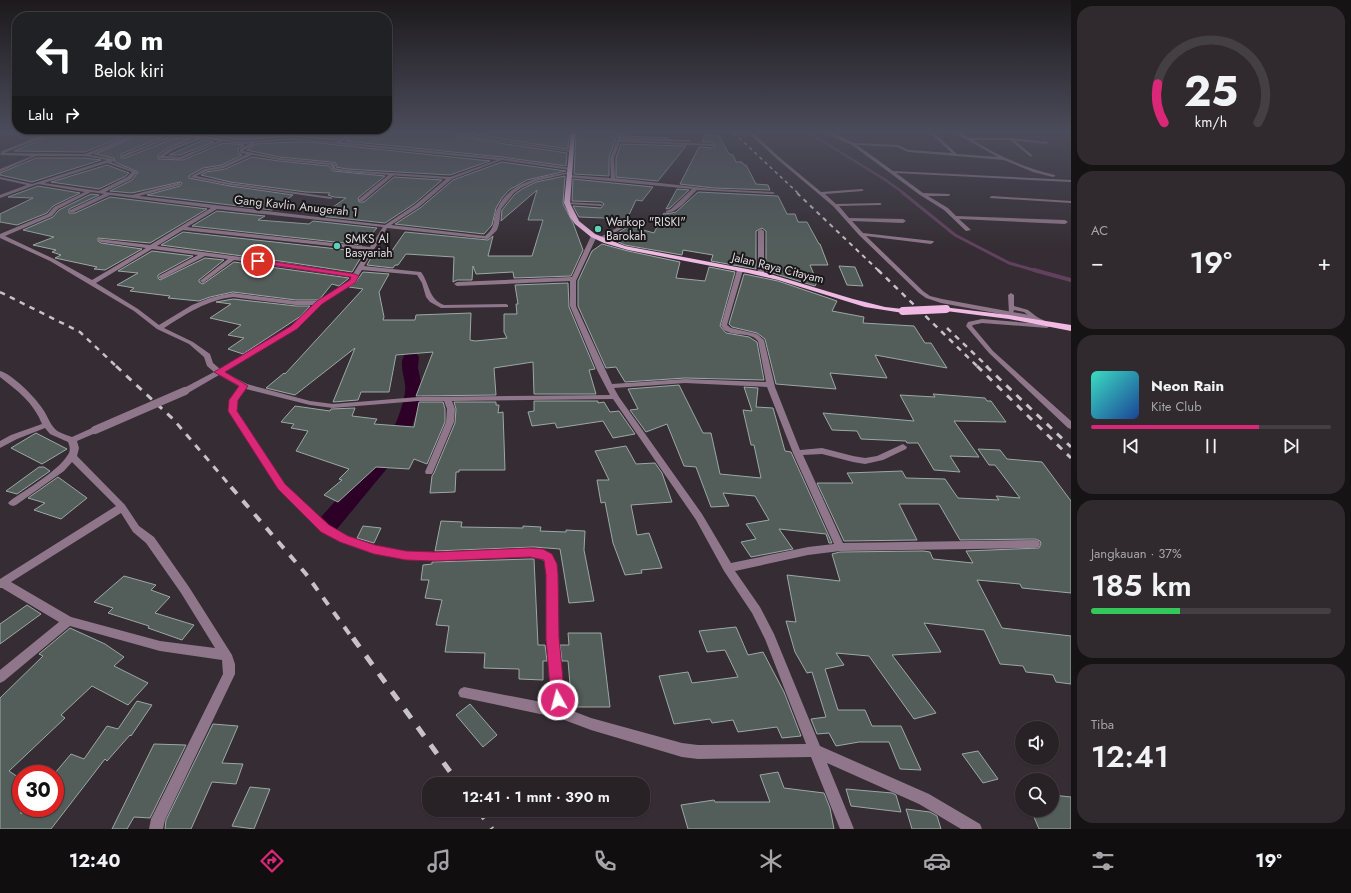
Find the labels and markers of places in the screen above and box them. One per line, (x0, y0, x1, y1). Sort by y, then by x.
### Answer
place label: Warkop "RISKI" Barokah (606, 213, 686, 245)
marker: Warkop "RISKI" Barokah (593, 224, 603, 234)
place label: SMKS Al Basyariah (345, 230, 393, 262)
marker: SMKS Al Basyariah (332, 241, 342, 251)
pin (241, 244, 275, 278)

